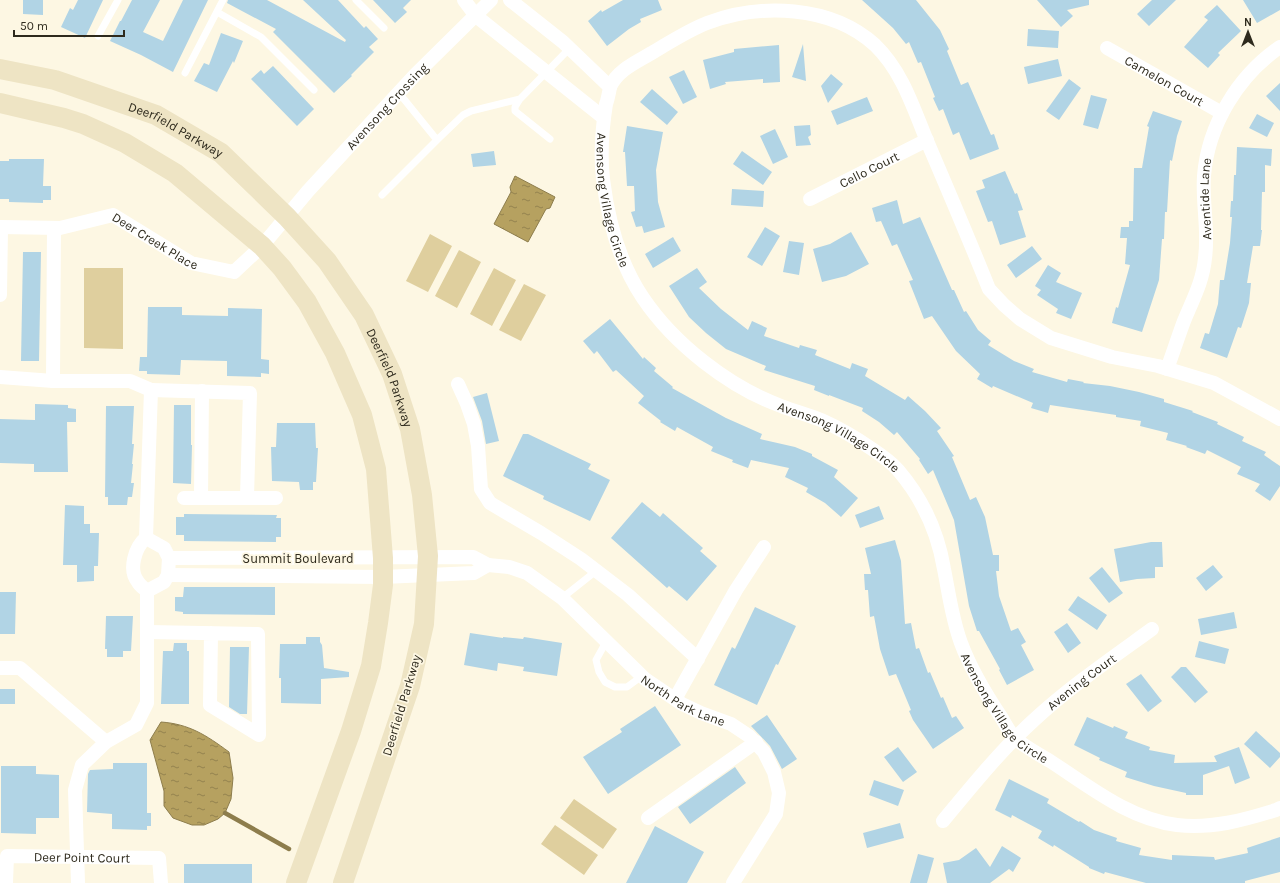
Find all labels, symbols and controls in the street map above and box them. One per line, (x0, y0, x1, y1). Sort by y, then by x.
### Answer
scale bar (14, 12, 124, 38)
north arrow (1228, 12, 1268, 52)
text: N (1244, 16, 1252, 29)
text: 50 m (20, 19, 48, 33)
street label: Camelon Court (1122, 53, 1206, 109)
street label: Avensong Crossing (343, 59, 432, 153)
street label: Deerfield Parkway (126, 99, 226, 161)
street label: Avensong Village Circle (594, 132, 632, 270)
street label: Cello Court (837, 148, 902, 191)
street label: Aventide Lane (1197, 156, 1214, 240)
street label: Deer Creek Place (109, 209, 199, 272)
street label: Deerfield Parkway (363, 326, 416, 429)
street label: Avensong Village Circle (776, 399, 903, 476)
street label: Summit Boulevard (242, 551, 354, 566)
street label: Avensong Village Circle (958, 651, 1051, 767)
street label: Avening Court (1044, 651, 1119, 713)
street label: Deerfield Parkway (379, 653, 424, 758)
street label: North Park Lane (638, 672, 727, 729)
street label: Deer Point Court (34, 849, 130, 866)

